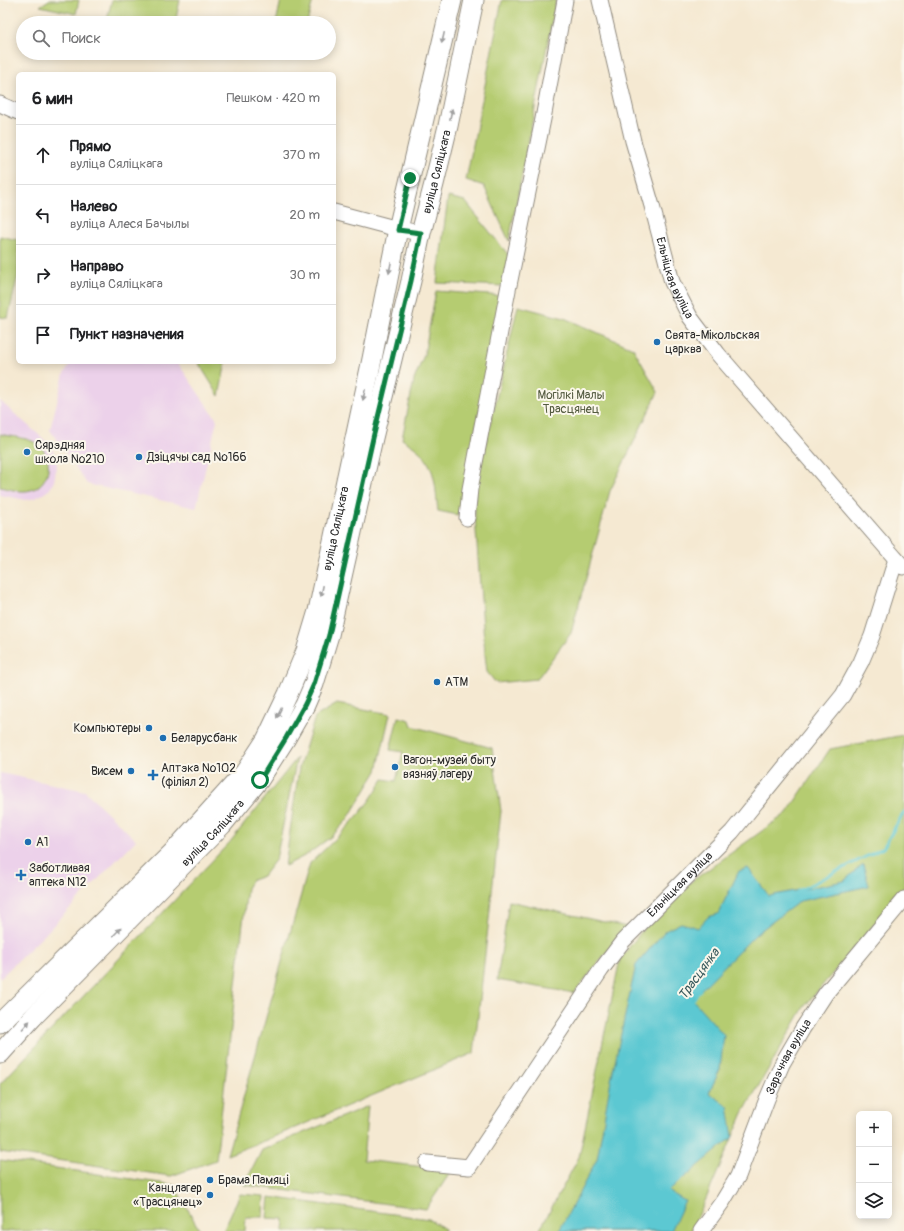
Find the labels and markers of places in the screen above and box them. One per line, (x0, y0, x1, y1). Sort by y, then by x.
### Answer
place label: Свята-Мікольская царква (665, 328, 760, 357)
marker: Свята-Мікольская царква (652, 337, 662, 347)
place label: Сярэдняя школа №210 (35, 438, 105, 467)
marker: Сярэдняя школа №210 (22, 447, 32, 457)
place label: Дзіцячы сад №166 (146, 450, 246, 465)
marker: Дзіцячы сад №166 (134, 452, 144, 462)
place label: АТМ (445, 675, 468, 690)
marker: АТМ (432, 677, 442, 687)
place label: Компьютеры (73, 721, 141, 736)
marker: Компьютеры (144, 723, 154, 733)
place label: Беларусбанк (171, 731, 238, 746)
marker: Беларусбанк (158, 733, 168, 743)
place label: Вагон-музей быту вязняў лагеру (403, 753, 496, 782)
place label: Аптэка №102 (філіял 2) (161, 761, 236, 790)
marker: Вагон-музей быту вязняў лагеру (390, 762, 400, 772)
place label: Висем (91, 764, 123, 779)
marker: Висем (126, 766, 136, 776)
marker: Аптэка №102 (філіял 2) (148, 770, 158, 780)
place label: A1 (36, 835, 48, 850)
marker: A1 (23, 837, 33, 847)
place label: Заботливая аптека N12 (29, 861, 90, 890)
marker: Заботливая аптека N12 (16, 870, 26, 880)
place label: Брама Памяці (218, 1173, 289, 1188)
marker: Брама Памяці (205, 1175, 215, 1185)
place label: Канцлагер «Трасцянец» (133, 1181, 202, 1210)
marker: Канцлагер «Трасцянец» (205, 1190, 215, 1200)

